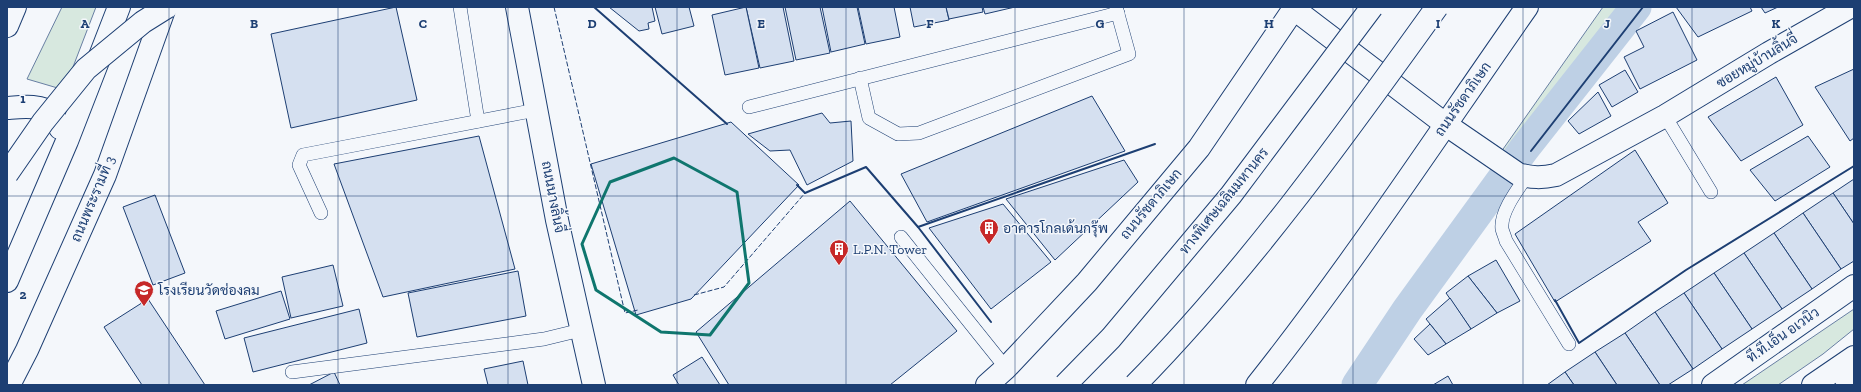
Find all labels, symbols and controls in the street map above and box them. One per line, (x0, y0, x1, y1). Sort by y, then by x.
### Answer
text: A (81, 16, 90, 31)
text: B (250, 16, 258, 31)
text: C (419, 16, 427, 31)
text: D (587, 16, 597, 31)
text: E (757, 16, 765, 31)
text: F (926, 16, 934, 31)
text: G (1096, 16, 1105, 31)
text: H (1264, 16, 1274, 31)
text: I (1436, 16, 1441, 31)
text: J (1604, 16, 1610, 31)
text: K (1772, 16, 1781, 31)
street label: ซอยหมู่บ้านลิ้นจี่ (1711, 27, 1801, 93)
street label: ถนนรัชดาภิเษก (1431, 59, 1495, 139)
text: 1 (20, 91, 26, 106)
street label: ทางพิเศษเฉลิมมหานคร (1176, 144, 1272, 258)
street label: ถนนพระรามที่ 3 (64, 152, 119, 245)
street label: ถนนนางลิ้นจี่ (538, 159, 572, 234)
street label: ถนนรัชดาภิเษก (1117, 165, 1185, 243)
building icon: อาคารโกลเด้นกรุ๊พ (978, 217, 1000, 245)
place label: อาคารโกลเด้นกรุ๊พ (1003, 219, 1108, 238)
building icon: L.P.N. Tower (828, 238, 850, 266)
place label: L.P.N. Tower (853, 241, 927, 258)
school or university icon: โรงเรียนวัดช่องลม (133, 279, 155, 307)
place label: โรงเรียนวัดช่องลม (157, 281, 260, 299)
text: 2 (20, 287, 27, 302)
street label: ที.ที.เอ็น อเวนิว (1743, 303, 1823, 366)

